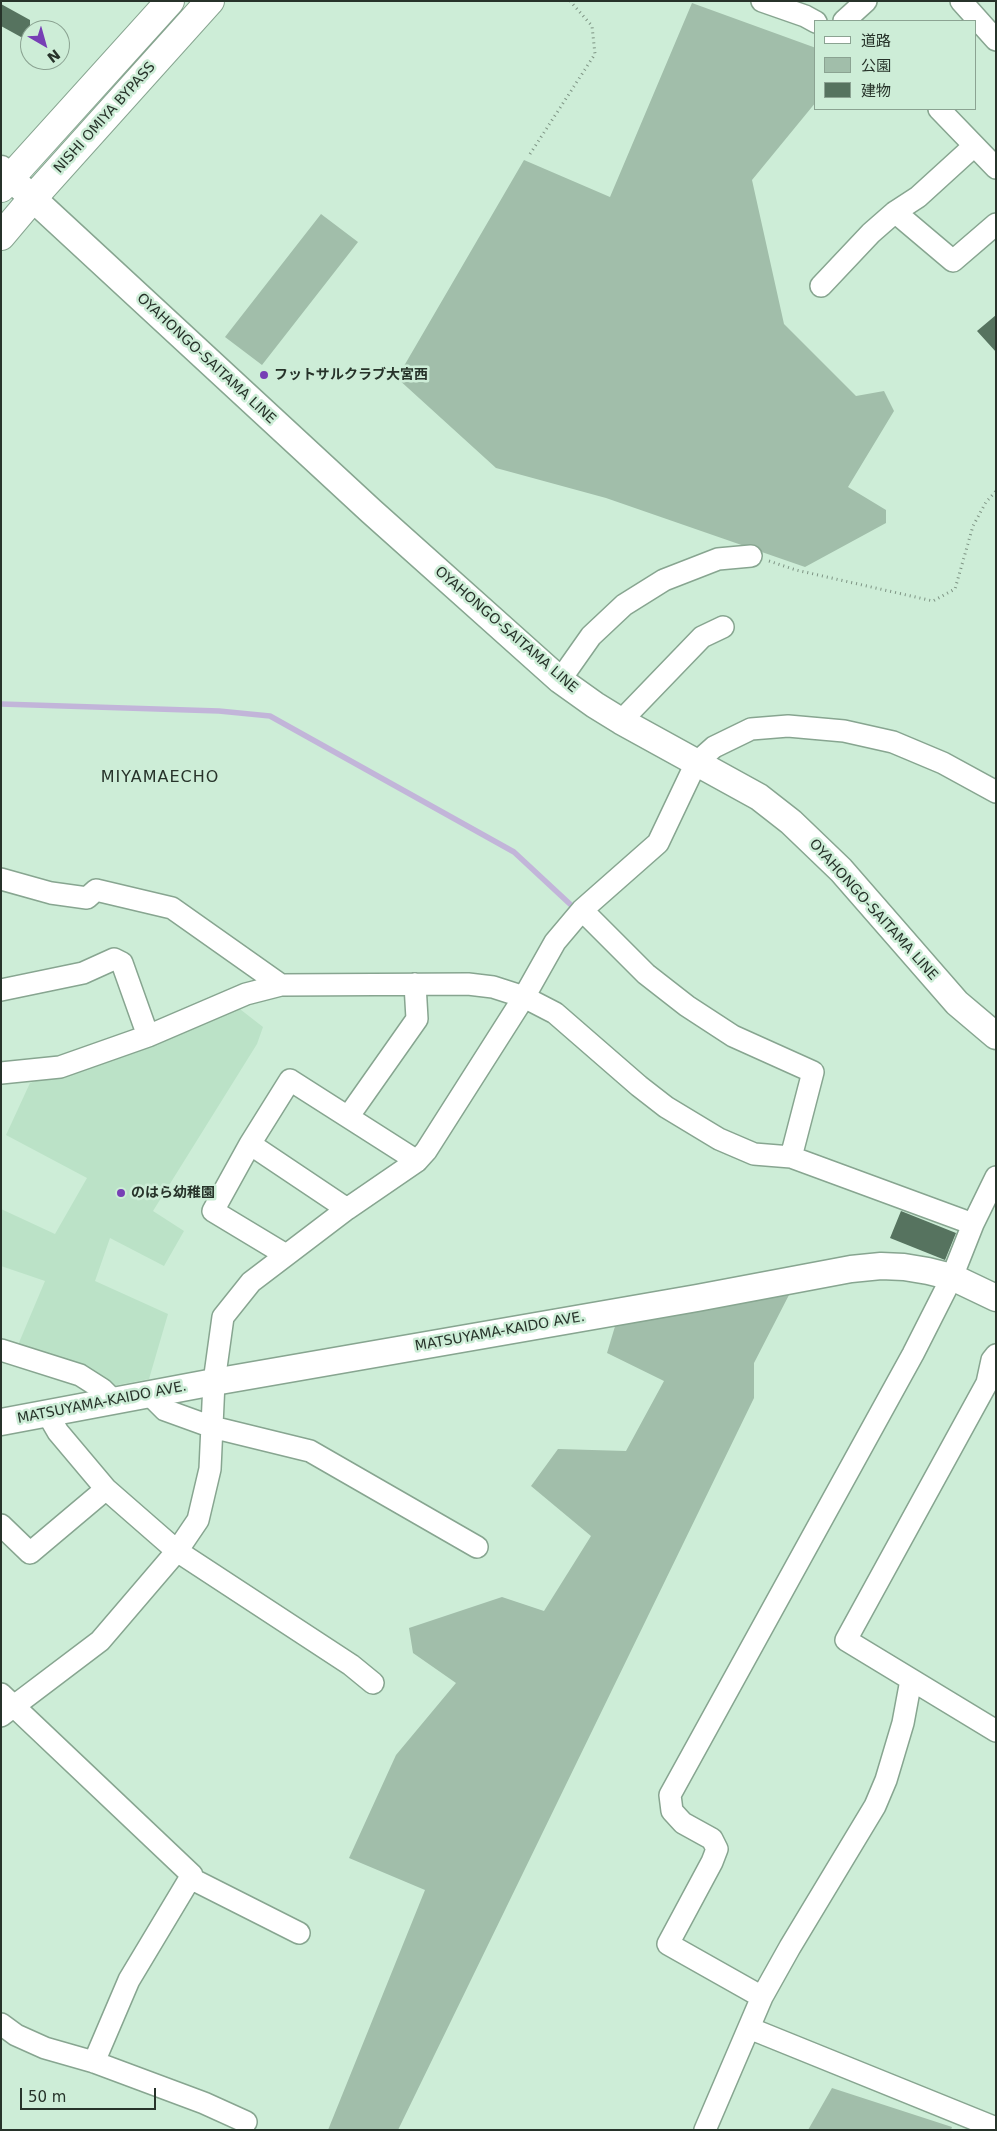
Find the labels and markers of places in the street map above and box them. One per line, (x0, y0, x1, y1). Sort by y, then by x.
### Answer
place label: フットサルクラブ大宮西 (274, 367, 428, 383)
marker: フットサルクラブ大宮西 (258, 369, 270, 381)
place label: のはら幼稚園 (131, 1185, 215, 1201)
marker: のはら幼稚園 (115, 1187, 127, 1199)

